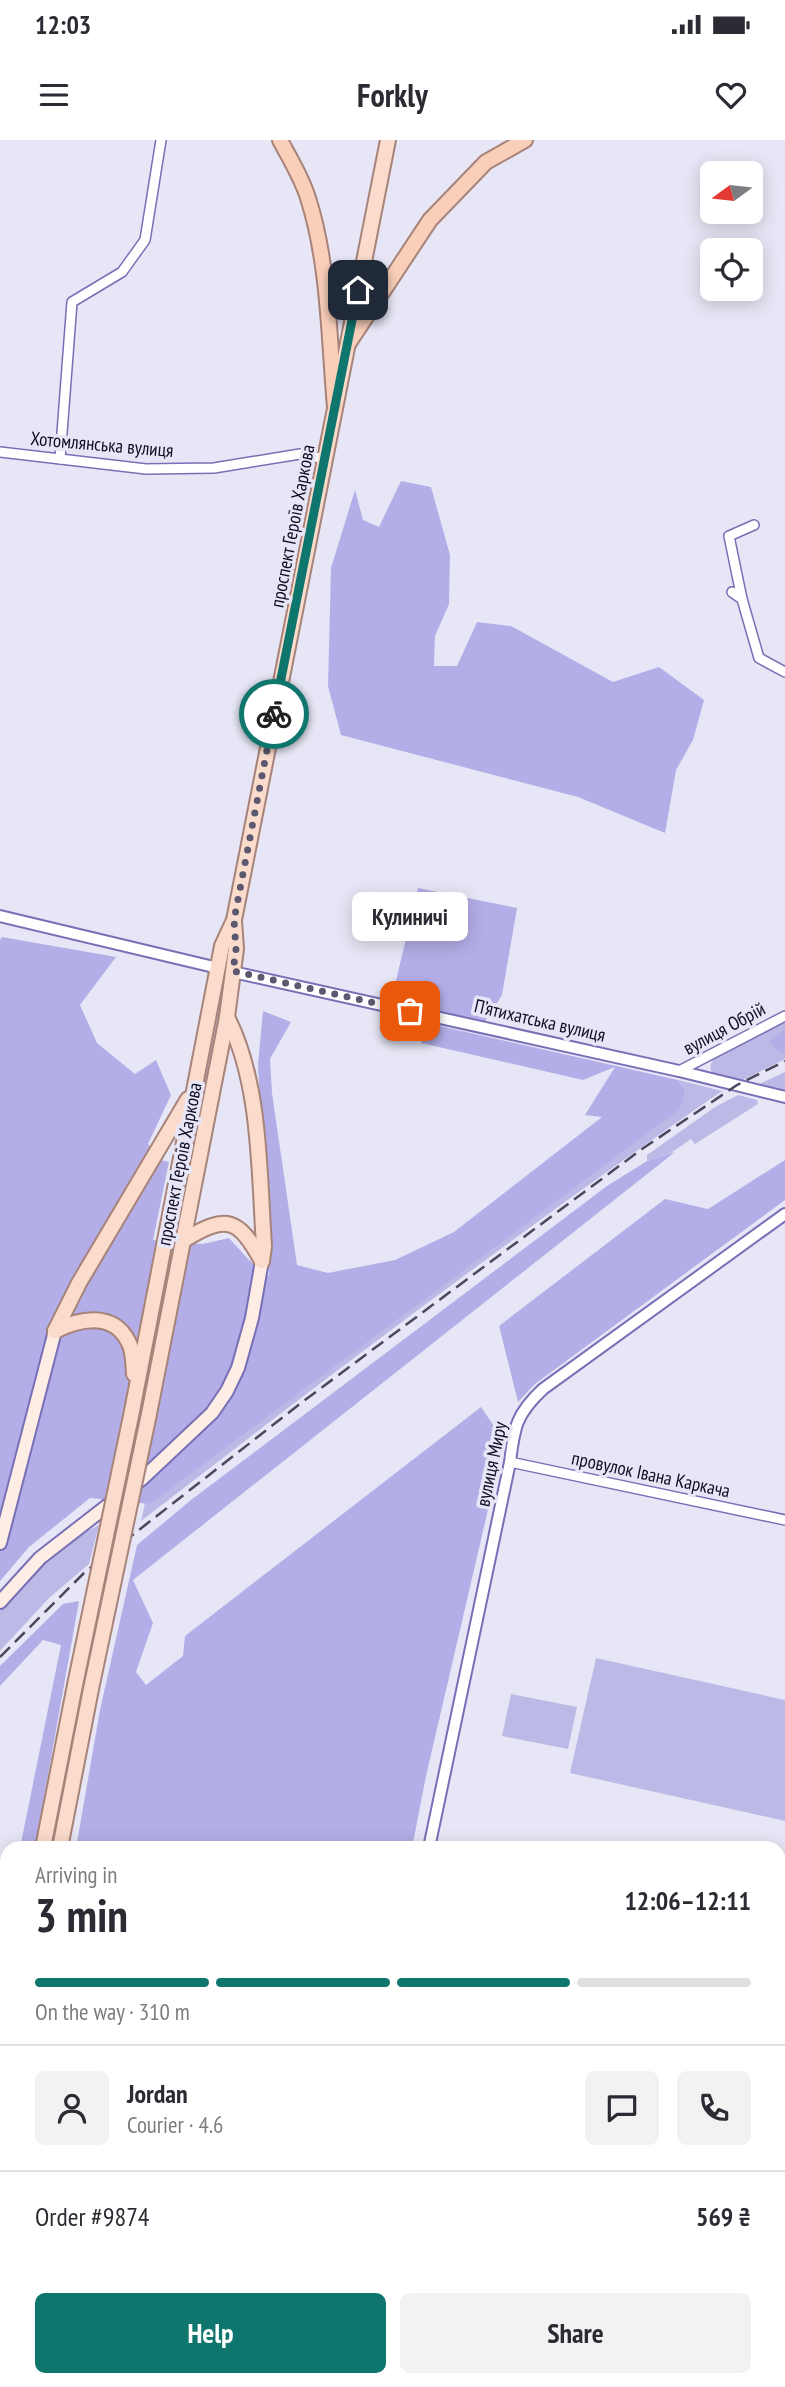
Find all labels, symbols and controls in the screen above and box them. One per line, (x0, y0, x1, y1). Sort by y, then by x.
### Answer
text: 12:03 (35, 8, 91, 41)
text: Forkly (357, 74, 428, 116)
icon: menu (35, 76, 73, 114)
icon: heart (712, 76, 750, 114)
north arrow (700, 161, 763, 224)
map controls (700, 161, 763, 301)
button: locate (700, 238, 763, 301)
pin (328, 260, 388, 320)
icon: home (339, 271, 377, 309)
street label: Хотомлянська вулиця (29, 426, 175, 462)
street label: проспект Героїв Харкова (264, 442, 320, 610)
courier (239, 679, 309, 749)
icon: bike (255, 695, 293, 733)
callout: Кулиничі (352, 892, 468, 941)
text: Кулиничі (372, 902, 448, 931)
pin (380, 981, 440, 1041)
icon: bag (391, 992, 429, 1030)
street label: П’ятихатська вулиця (472, 993, 608, 1047)
street label: вулиця Обрій (679, 996, 769, 1060)
street label: проспект Героїв Харкова (151, 1080, 207, 1248)
street label: вулиця Миру (470, 1419, 512, 1509)
street label: провулок Івана Каркача (570, 1445, 732, 1503)
text: Arriving in (35, 1860, 117, 1889)
text: 12:06–12:11 (624, 1884, 751, 1917)
text: 3 min (35, 1885, 128, 1945)
text: On the way · 310 m (35, 1997, 190, 2026)
button: person (35, 2071, 109, 2145)
button: chat (585, 2071, 659, 2145)
button: phone (677, 2071, 751, 2145)
text: Jordan (127, 2077, 188, 2110)
text: Courier · 4.6 (127, 2110, 223, 2139)
text: Order #9874 (35, 2200, 150, 2233)
text: 569 ₴ (696, 2200, 751, 2233)
button: Help (35, 2293, 386, 2373)
button: Share (400, 2293, 751, 2373)

